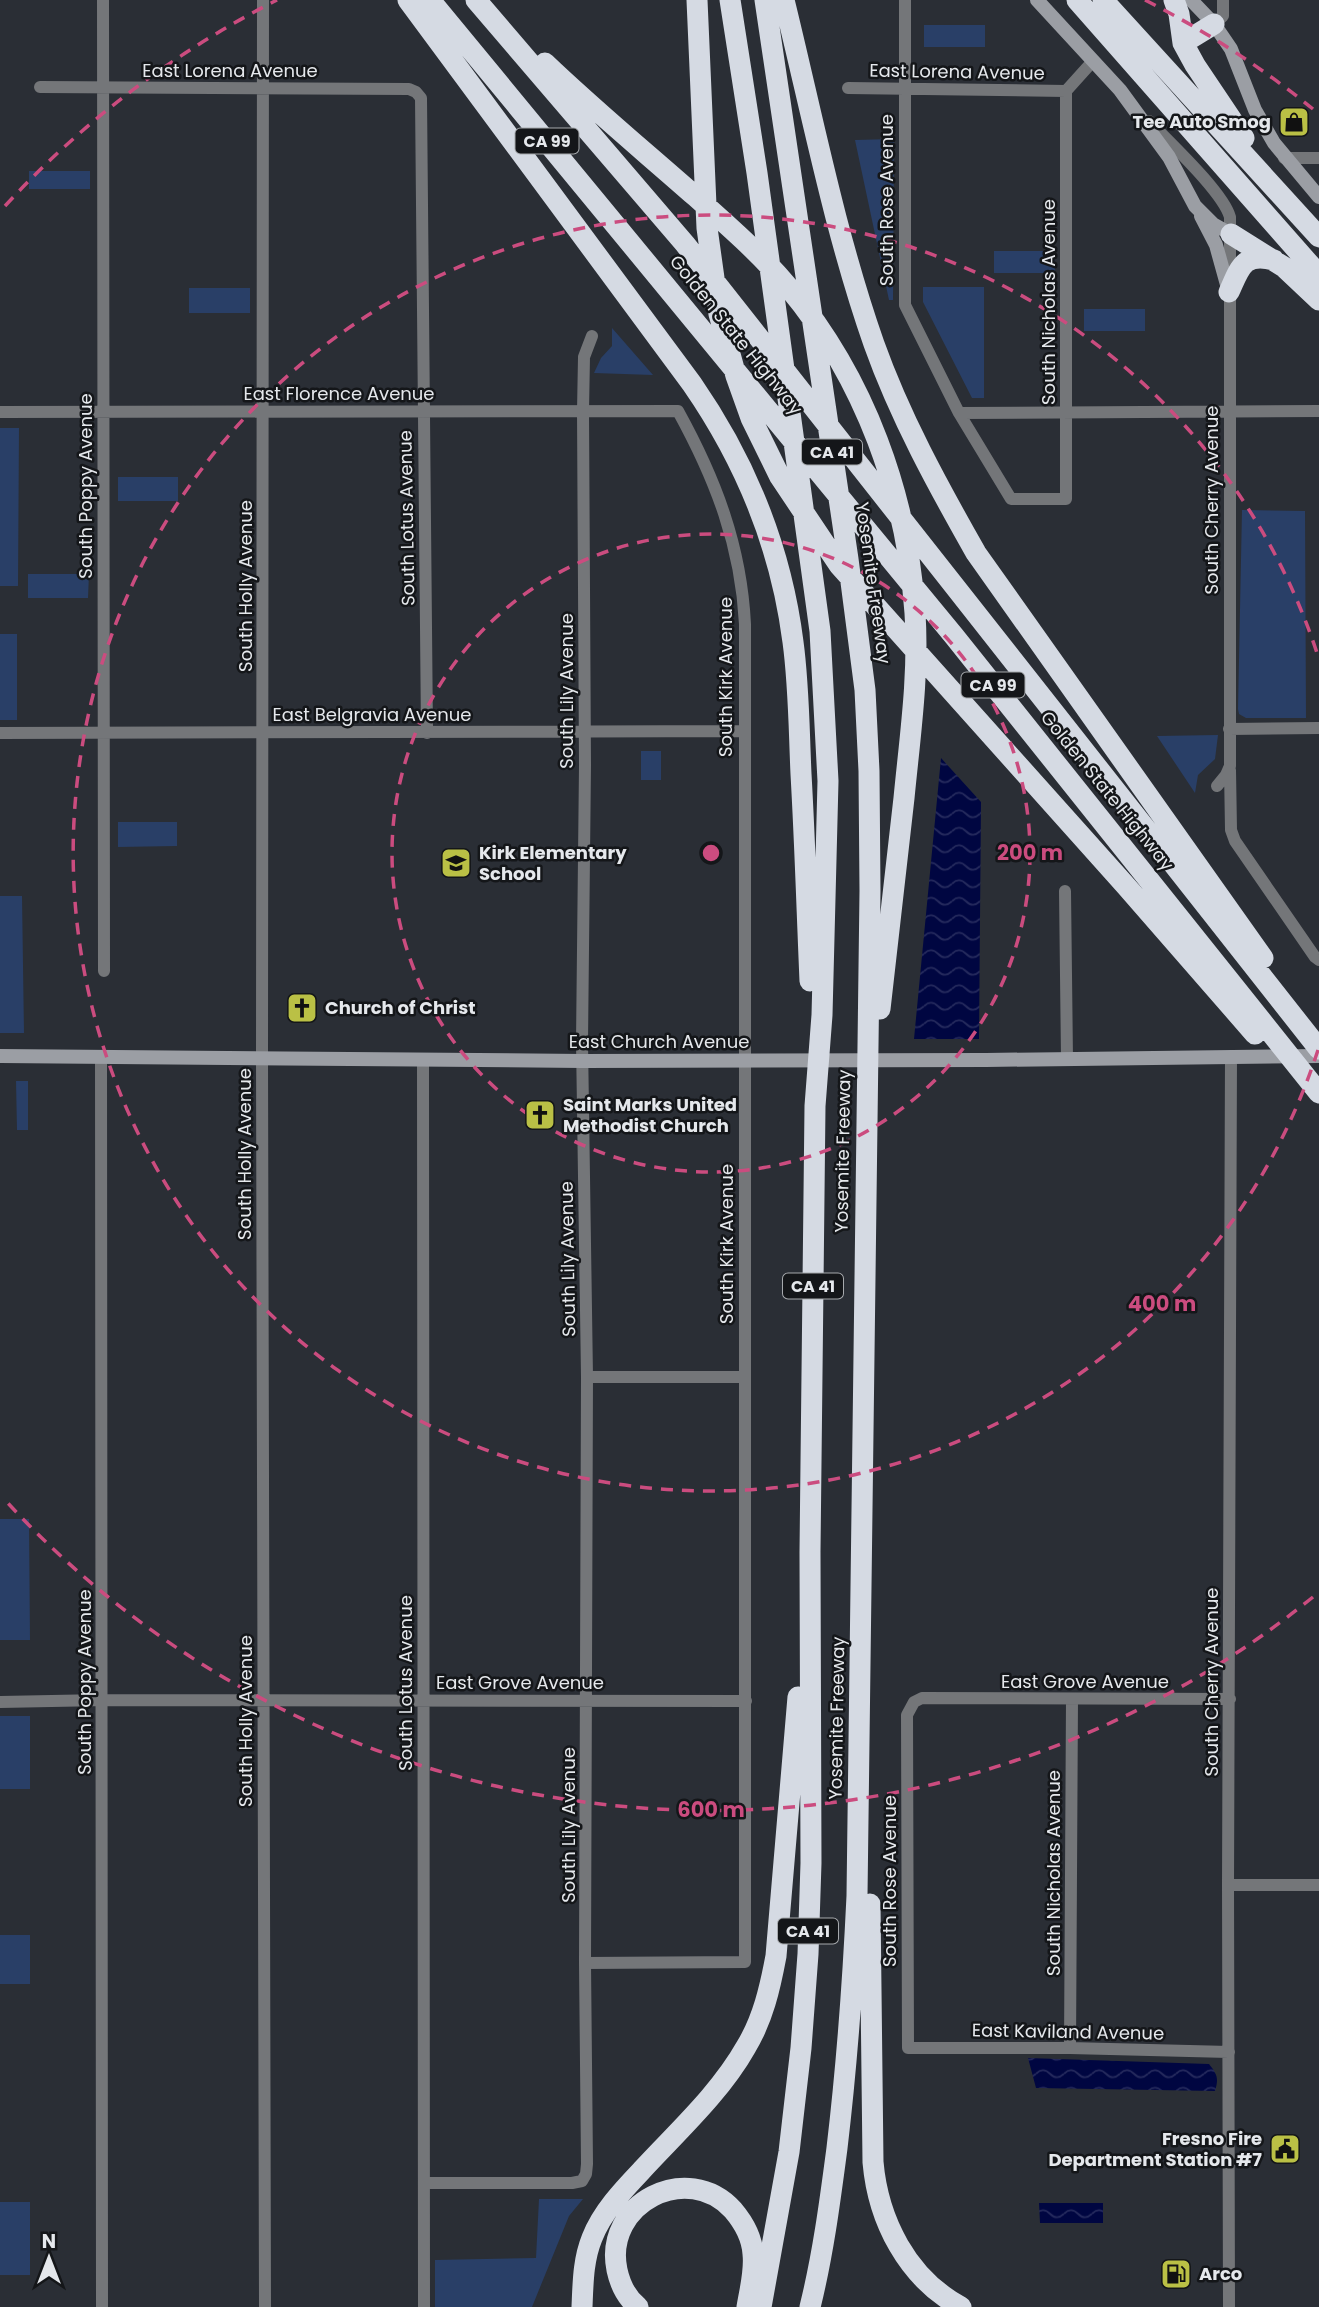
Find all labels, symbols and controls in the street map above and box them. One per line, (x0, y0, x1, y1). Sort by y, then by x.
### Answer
street label: East Lorena Avenue (869, 57, 1045, 86)
street label: East Lorena Avenue (142, 58, 318, 83)
shop icon: Tee Auto Smog (1277, 105, 1311, 139)
place label: Tee Auto Smog (1133, 109, 1271, 134)
street label: South Rose Avenue (874, 114, 899, 286)
road number: CA 99 (516, 128, 578, 154)
street label: South Nicholas Avenue (1036, 199, 1061, 405)
street label: Golden State Highway (664, 249, 809, 420)
street label: East Florence Avenue (243, 381, 435, 406)
street label: South Poppy Avenue (73, 393, 98, 579)
street label: South Cherry Avenue (1199, 405, 1224, 595)
street label: South Lotus Avenue (392, 430, 421, 606)
road number: CA 41 (802, 440, 862, 464)
street label: South Holly Avenue (233, 500, 258, 672)
street label: Yosemite Freeway (850, 500, 897, 666)
street label: South Kirk Avenue (713, 597, 738, 757)
street label: South Lily Avenue (554, 613, 579, 769)
road number: CA 99 (962, 672, 1024, 698)
street label: East Belgravia Avenue (273, 702, 471, 727)
street label: Golden State Highway (1035, 705, 1180, 876)
text: 200 m (997, 838, 1063, 867)
place label: Kirk Elementary School (479, 840, 627, 886)
centre of rings (699, 841, 723, 865)
school or university icon: Kirk Elementary School (439, 846, 473, 880)
church icon: Church of Christ (285, 991, 319, 1025)
place label: Church of Christ (325, 995, 476, 1020)
street label: East Church Avenue (569, 1029, 749, 1054)
street label: South Holly Avenue (232, 1068, 257, 1240)
street label: Yosemite Freeway (829, 1069, 856, 1233)
place label: Saint Marks United Methodist Church (563, 1092, 737, 1138)
church icon: Saint Marks United Methodist Church (523, 1098, 557, 1132)
street label: South Kirk Avenue (714, 1164, 739, 1324)
street label: South Lily Avenue (554, 1181, 581, 1337)
road number: CA 41 (783, 1274, 843, 1298)
text: 400 m (1128, 1289, 1196, 1318)
street label: South Cherry Avenue (1199, 1587, 1224, 1777)
street label: South Poppy Avenue (72, 1589, 97, 1775)
street label: South Lotus Avenue (393, 1595, 418, 1771)
street label: South Holly Avenue (233, 1635, 258, 1807)
street label: Yosemite Freeway (823, 1636, 850, 1800)
street label: East Grove Avenue (1001, 1669, 1169, 1694)
street label: East Grove Avenue (436, 1670, 604, 1695)
street label: South Lily Avenue (556, 1747, 581, 1903)
street label: South Nicholas Avenue (1041, 1770, 1066, 1976)
text: 600 m (677, 1795, 745, 1824)
street label: South Rose Avenue (877, 1795, 902, 1967)
road number: CA 41 (778, 1918, 838, 1943)
street label: East Kaviland Avenue (972, 2017, 1164, 2046)
place label: Fresno Fire Department Station #7 (1048, 2126, 1262, 2172)
public building icon: Fresno Fire Department Station #7 (1268, 2132, 1302, 2166)
north arrow (14, 2223, 84, 2293)
text: N (42, 2228, 56, 2255)
fuel station icon: Arco (1159, 2257, 1193, 2291)
place label: Arco (1199, 2261, 1242, 2286)

